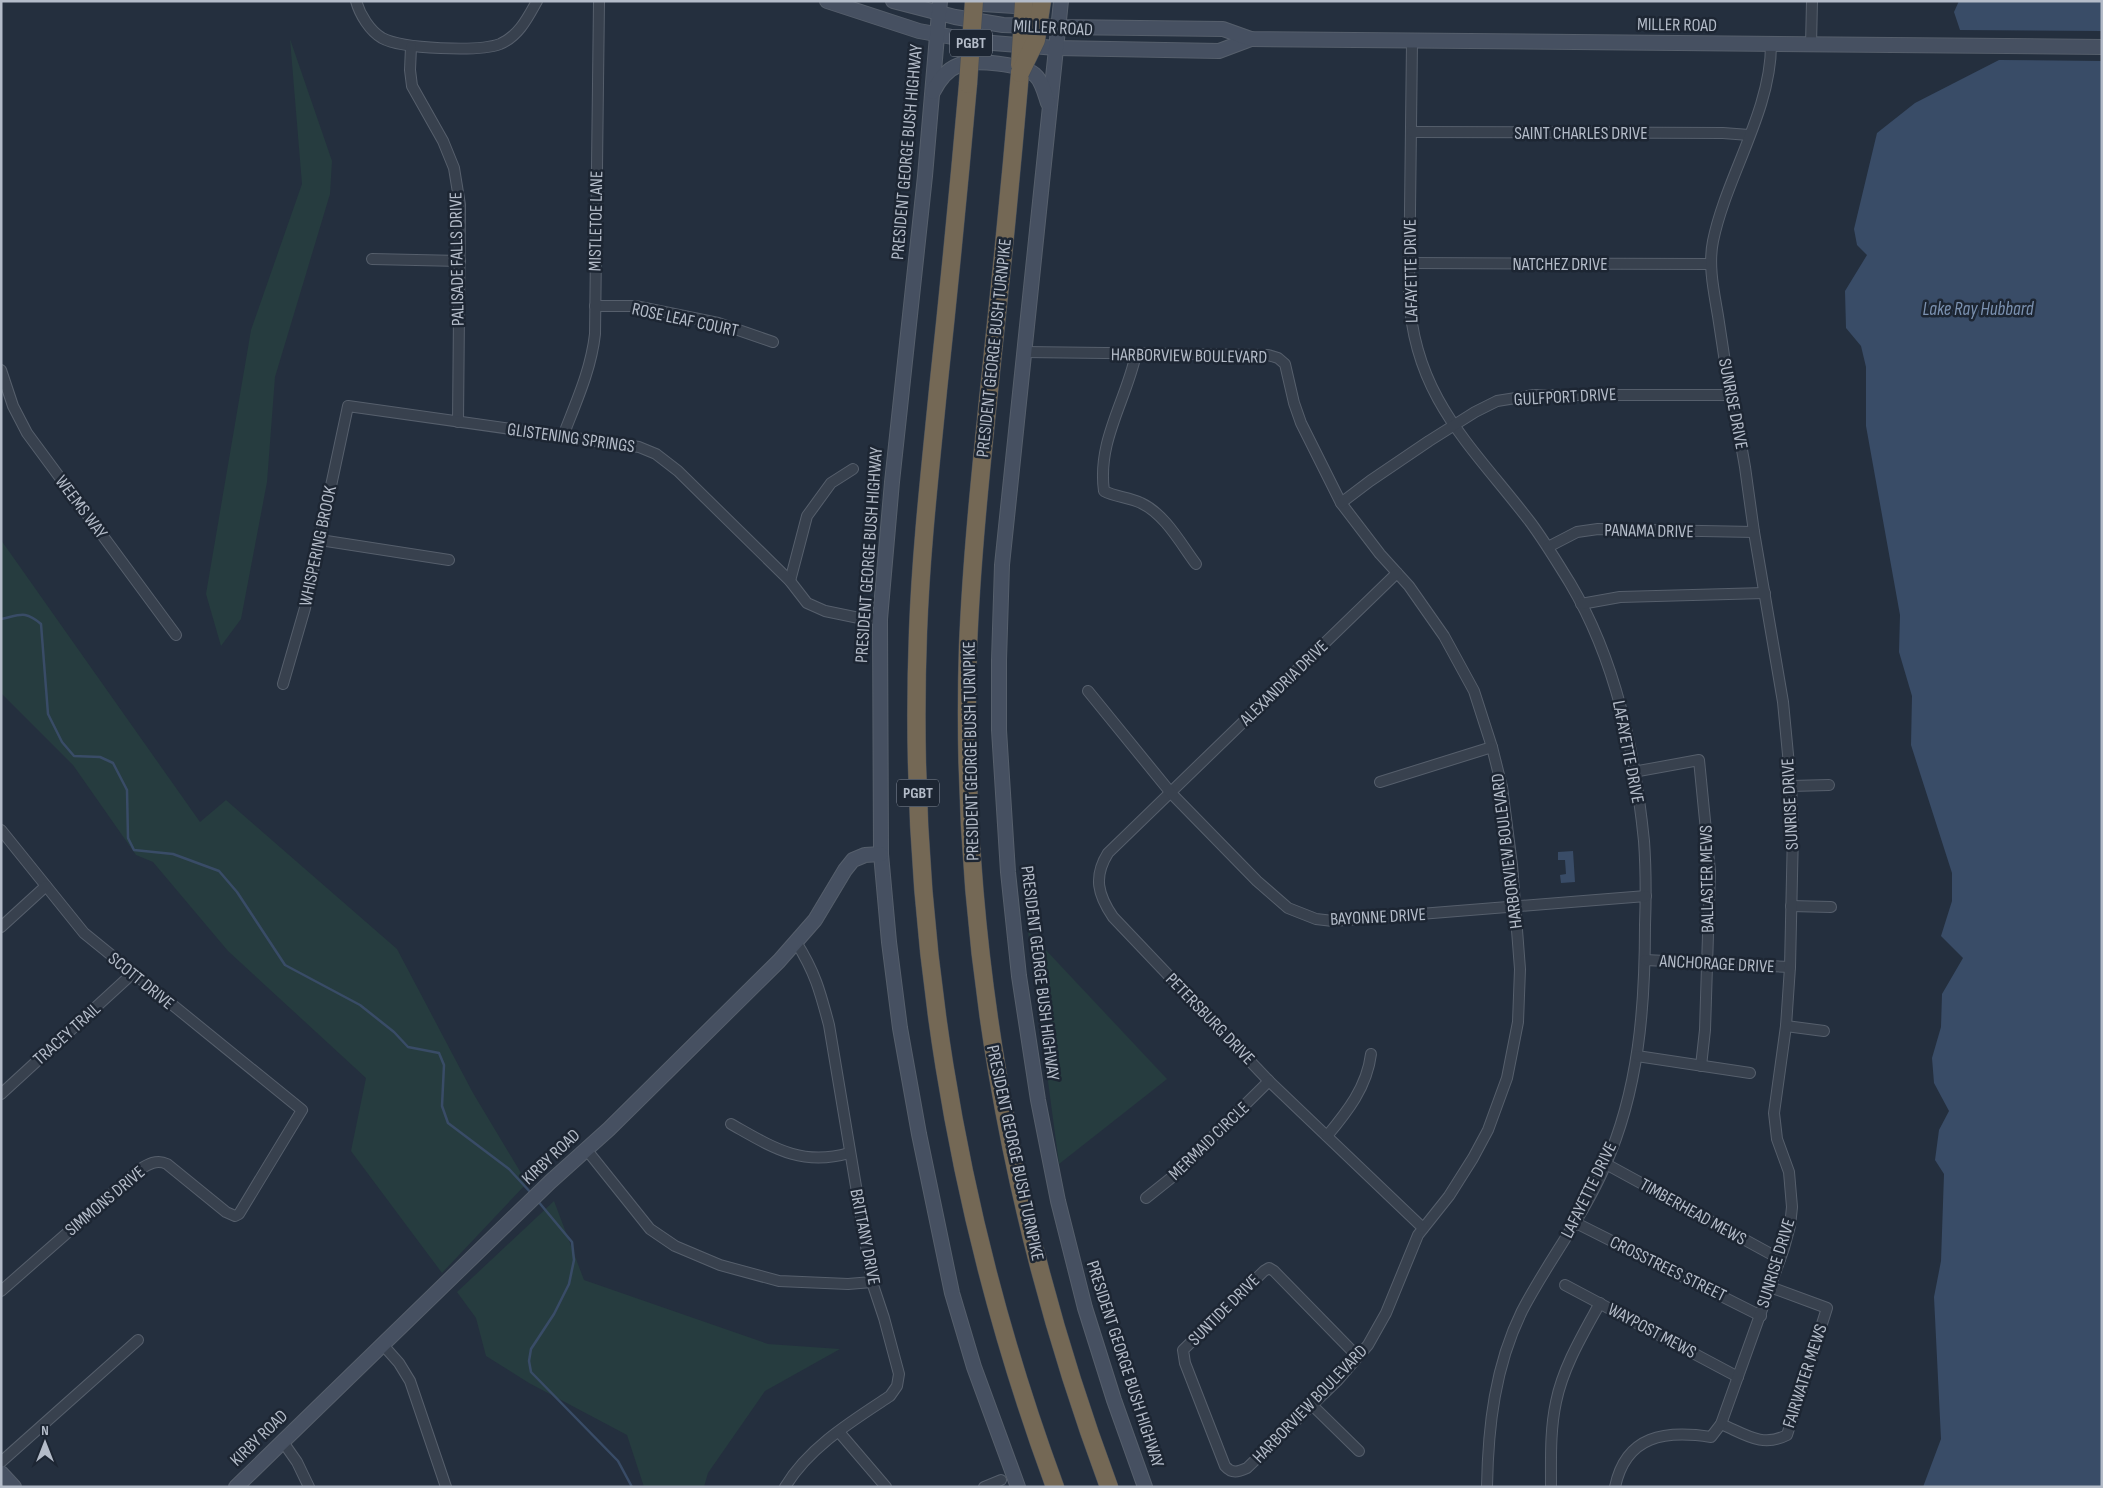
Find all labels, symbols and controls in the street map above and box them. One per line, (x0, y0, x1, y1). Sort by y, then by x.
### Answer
street label: MILLER ROAD (1637, 14, 1717, 36)
street label: MILLER ROAD (1013, 15, 1093, 41)
road number: PGBT (950, 29, 992, 56)
street label: PRESIDENT GEORGE BUSH HIGHWAY (887, 43, 927, 261)
street label: SAINT CHARLES DRIVE (1514, 123, 1648, 144)
street label: MISTLETOE LANE (585, 171, 607, 271)
street label: PALISADE FALLS DRIVE (445, 192, 469, 326)
street label: LAFAYETTE DRIVE (1400, 219, 1422, 323)
street label: PRESIDENT GEORGE BUSH TURNPIKE (972, 238, 1016, 458)
street label: NATCHEZ DRIVE (1512, 254, 1608, 275)
street label: ROSE LEAF COURT (630, 298, 740, 342)
water label: Lake Ray Hubbard (1923, 298, 2035, 321)
street label: HARBORVIEW BOULEVARD (1111, 344, 1267, 368)
street label: SUNRISE DRIVE (1714, 357, 1752, 451)
street label: GULFPORT DRIVE (1513, 384, 1617, 410)
street label: GLISTENING SPRINGS (506, 419, 636, 457)
street label: PRESIDENT GEORGE BUSH HIGHWAY (851, 446, 887, 664)
street label: WEEMS WAY (50, 471, 112, 543)
street label: WHISPERING BROOK (295, 483, 341, 608)
street label: PANAMA DRIVE (1604, 520, 1694, 542)
street label: ALEXANDRIA DRIVE (1235, 636, 1332, 731)
street label: PRESIDENT GEORGE BUSH TURNPIKE (959, 641, 983, 861)
street label: LAFAYETTE DRIVE (1608, 699, 1648, 805)
street label: SUNRISE DRIVE (1777, 757, 1803, 851)
street label: HARBORVIEW BOULEVARD (1487, 772, 1527, 930)
road number: PGBT (897, 780, 939, 806)
street label: BALLASTER MEWS (1696, 825, 1718, 933)
street label: PRESIDENT GEORGE BUSH HIGHWAY (1016, 864, 1064, 1082)
street label: BAYONNE DRIVE (1330, 904, 1426, 930)
street label: SCOTT DRIVE (104, 948, 178, 1014)
street label: ANCHORAGE DRIVE (1658, 950, 1775, 977)
street label: PETERSBURG DRIVE (1161, 969, 1259, 1069)
street label: TRACEY TRAIL (29, 998, 105, 1070)
street label: PRESIDENT GEORGE BUSH TURNPIKE (982, 1043, 1048, 1263)
street label: MERMAID CIRCLE (1164, 1097, 1254, 1185)
street label: KIRBY ROAD (518, 1125, 584, 1189)
street label: LAFAYETTE DRIVE (1557, 1138, 1621, 1242)
street label: SIMMONS DRIVE (61, 1162, 149, 1240)
street label: TIMBERHEAD MEWS (1636, 1174, 1750, 1250)
street label: BRITTANY DRIVE (845, 1187, 885, 1287)
street label: SUNRISE DRIVE (1753, 1216, 1799, 1310)
street label: CROSSTREES STREET (1606, 1232, 1730, 1306)
street label: PRESIDENT GEORGE BUSH HIGHWAY (1082, 1258, 1169, 1470)
street label: SUNTIDE DRIVE (1184, 1270, 1264, 1350)
street label: WAYPOST MEWS (1604, 1299, 1700, 1363)
street label: FAIRWATER MEWS (1778, 1321, 1832, 1431)
street label: HARBORVIEW BOULEVARD (1248, 1340, 1372, 1468)
street label: KIRBY ROAD (226, 1406, 292, 1470)
north arrow (20, 1418, 70, 1468)
text: N (41, 1422, 49, 1439)

